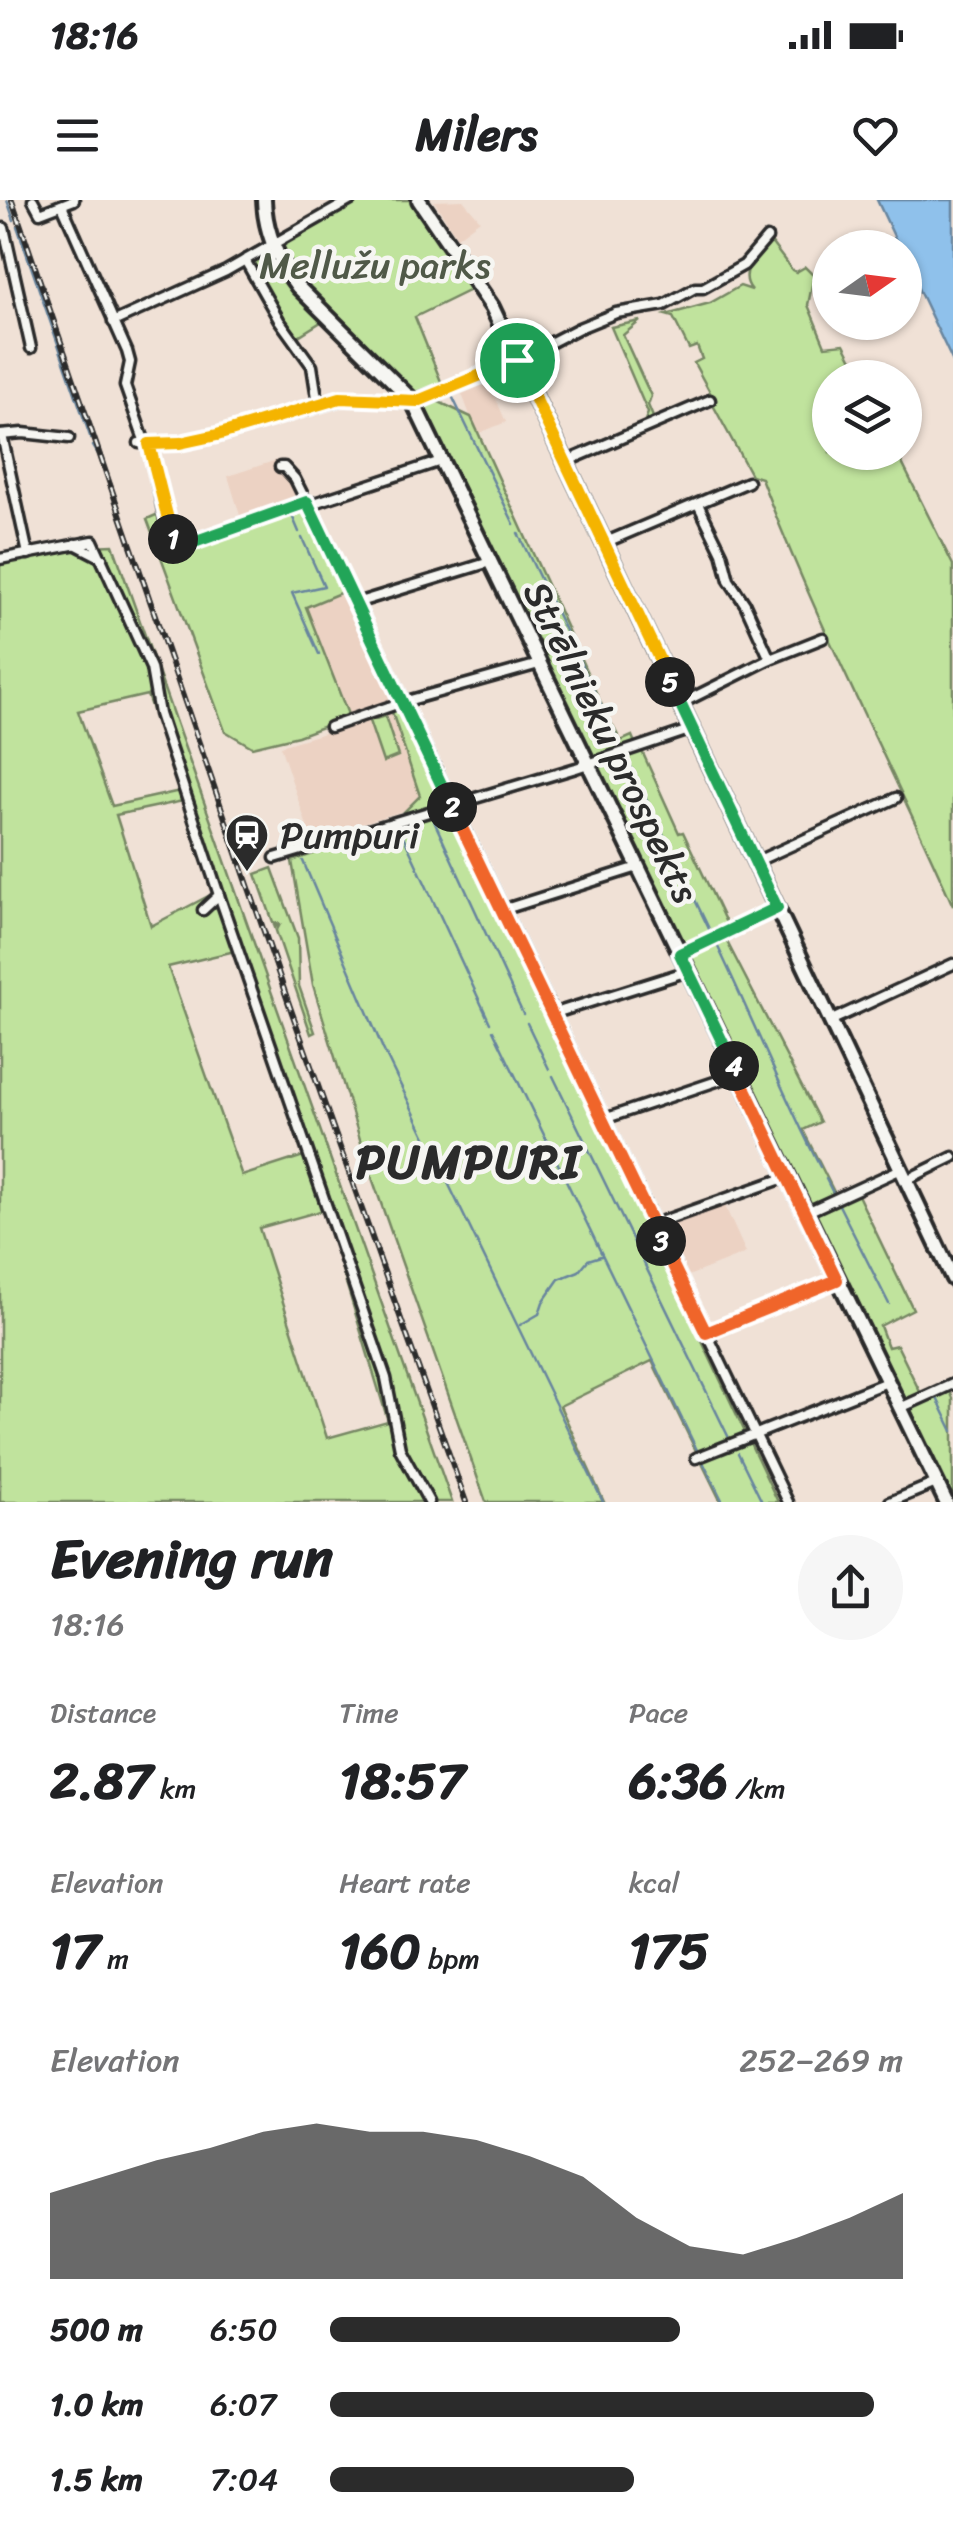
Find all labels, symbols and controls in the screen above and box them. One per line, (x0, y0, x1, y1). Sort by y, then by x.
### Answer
text: 18:16 (50, 2, 139, 69)
text: Milers (416, 95, 538, 175)
icon: menu (50, 108, 105, 163)
icon: heart (848, 108, 903, 163)
north arrow (812, 230, 922, 340)
map controls (812, 230, 922, 470)
park label: Mellužu parks (259, 232, 491, 299)
pin (475, 318, 560, 403)
icon: arrive (490, 333, 545, 388)
button: layers (812, 360, 922, 470)
pin: 1 (148, 514, 198, 564)
text: 1 (167, 514, 179, 563)
street label: Strēlnieku prospekts (504, 569, 718, 915)
pin: 5 (645, 657, 695, 707)
text: 5 (661, 657, 679, 706)
pin: 2 (427, 782, 477, 832)
text: 2 (444, 782, 460, 831)
place label: Pumpuri (280, 802, 421, 869)
station icon: Pumpuri (224, 812, 270, 873)
pin: 4 (709, 1041, 759, 1091)
text: 4 (725, 1041, 743, 1090)
district label: PUMPURI (356, 1119, 584, 1204)
pin: 3 (636, 1216, 686, 1266)
text: 3 (653, 1216, 669, 1265)
text: Evening run (50, 1510, 333, 1607)
button: share (798, 1535, 903, 1640)
text: 18:16 (50, 1596, 125, 1653)
text: Distance (50, 1688, 156, 1737)
text: Time (339, 1688, 399, 1737)
text: Pace (629, 1688, 688, 1737)
text: 2.87 (50, 1737, 153, 1826)
text: 18:57 (339, 1737, 465, 1826)
text: 6:36 (629, 1737, 728, 1826)
text: km (153, 1764, 196, 1813)
text: /km (728, 1764, 786, 1813)
text: Elevation (50, 1858, 163, 1907)
text: Heart rate (339, 1858, 471, 1907)
text: kcal (629, 1858, 680, 1907)
text: 17 (50, 1907, 100, 1996)
text: 160 (339, 1907, 421, 1996)
text: 175 (629, 1907, 709, 1996)
text: m (100, 1934, 129, 1983)
text: bpm (421, 1934, 480, 1983)
text: Elevation (50, 2032, 180, 2089)
text: 252–269 m (739, 2032, 903, 2089)
text: 500 m (50, 2301, 143, 2358)
text: 6:50 (210, 2301, 278, 2358)
text: 1.0 km (50, 2376, 144, 2433)
text: 6:07 (210, 2376, 276, 2433)
text: 1.5 km (50, 2451, 143, 2508)
text: 7:04 (210, 2451, 278, 2508)

